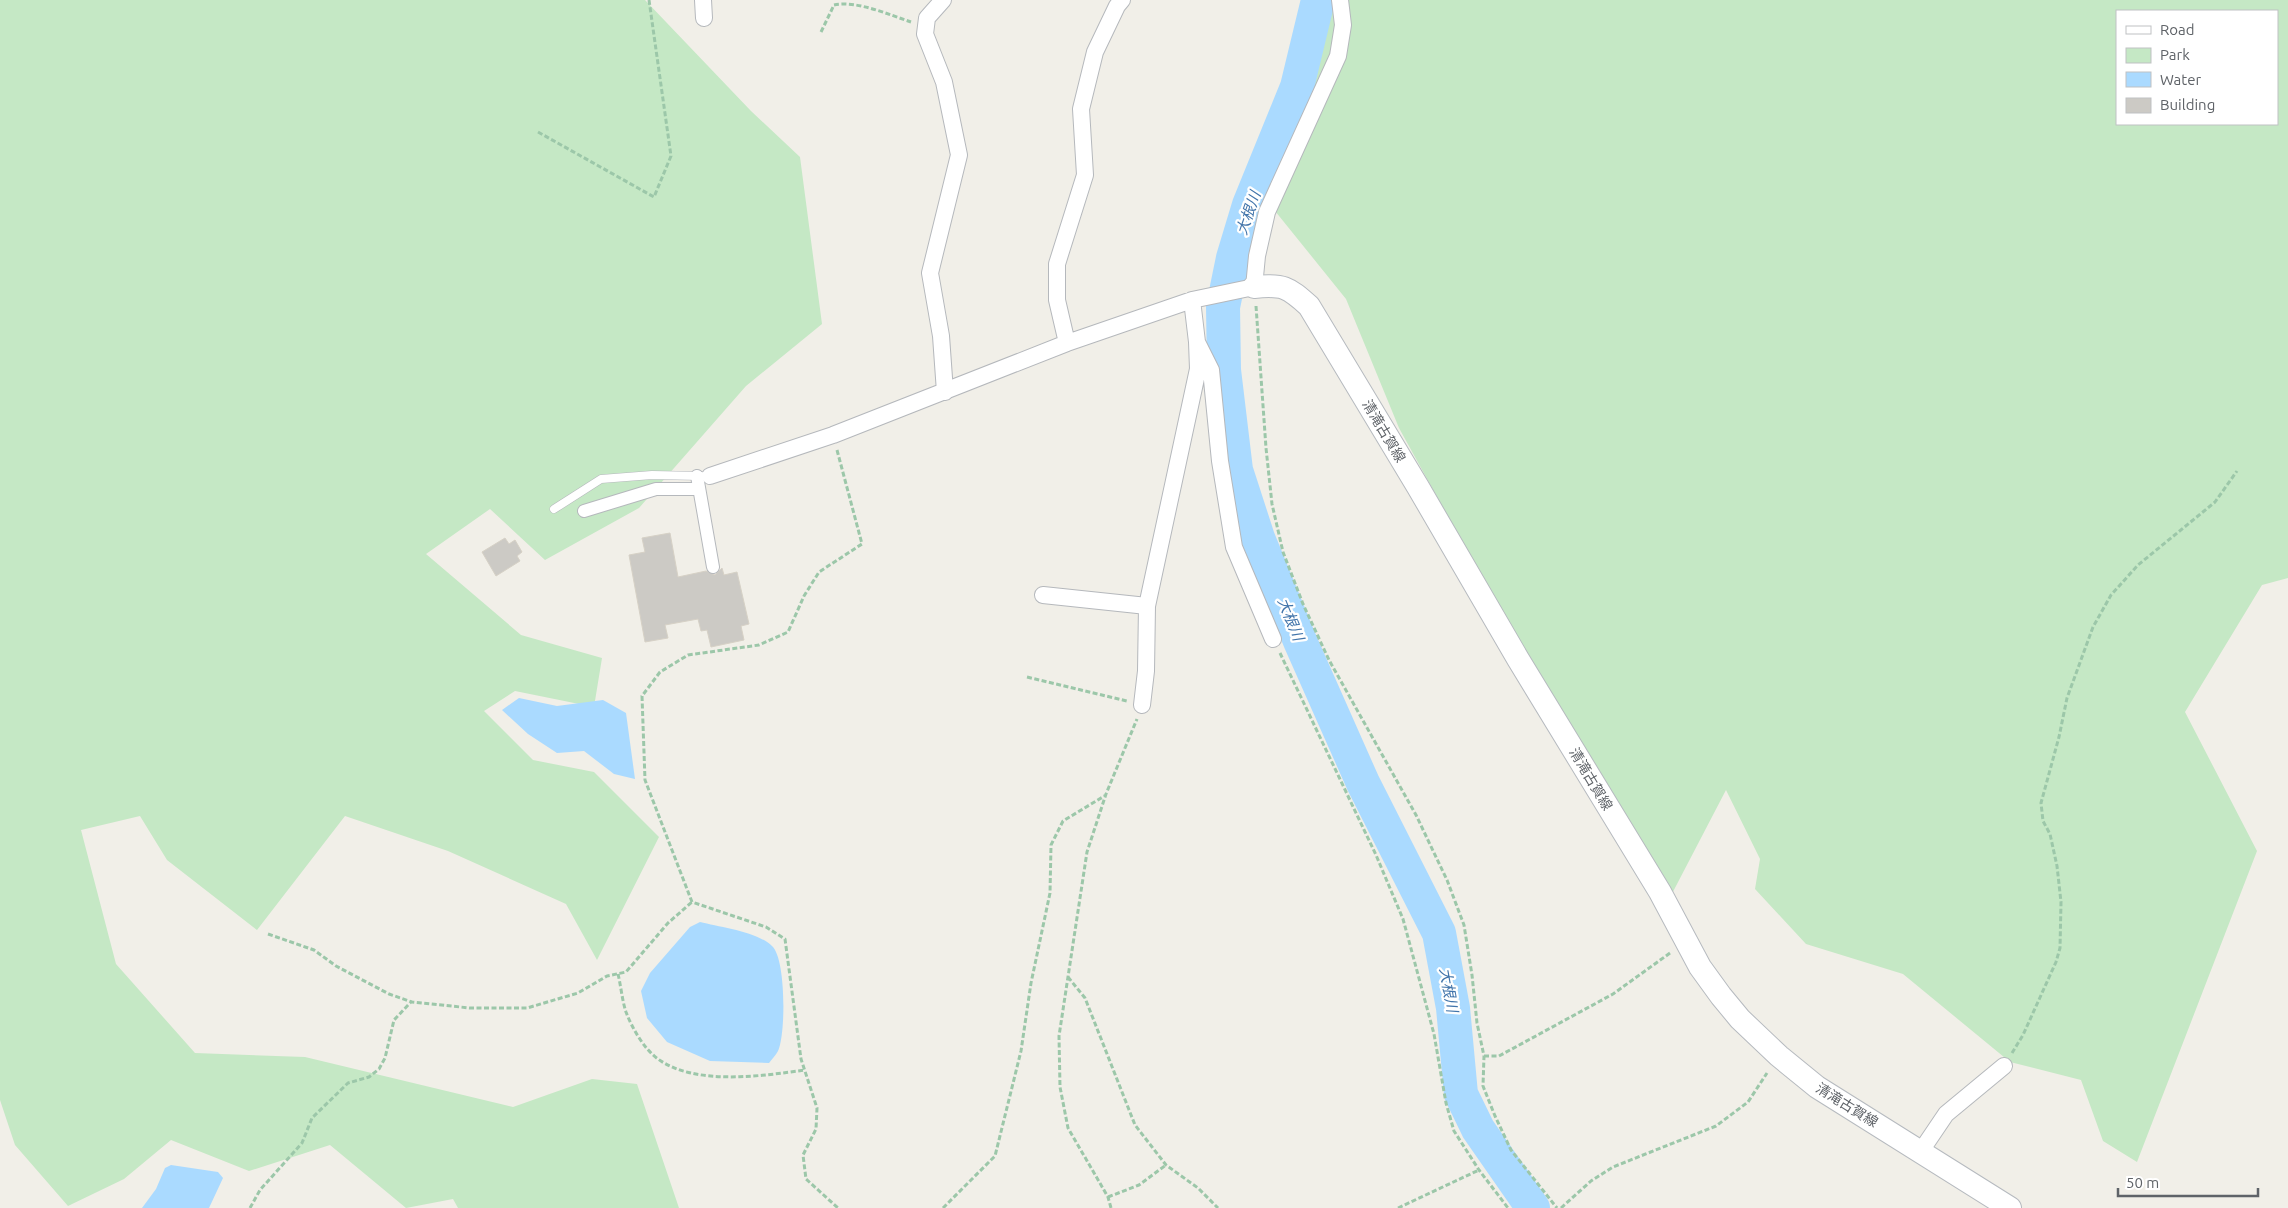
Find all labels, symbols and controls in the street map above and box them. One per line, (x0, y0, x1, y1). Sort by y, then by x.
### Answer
legend (2116, 10, 2278, 125)
text: Road (2160, 21, 2195, 38)
text: Park (2160, 46, 2190, 63)
text: Water (2160, 71, 2201, 88)
text: Building (2160, 96, 2215, 113)
water label: 大根川 (1233, 187, 1264, 237)
street label: 清滝古賀線 (1359, 397, 1409, 465)
water label: 大根川 (1275, 595, 1308, 645)
street label: 清滝古賀線 (1566, 745, 1616, 813)
water label: 大根川 (1437, 966, 1462, 1016)
street label: 清滝古賀線 (1813, 1080, 1881, 1130)
scale bar (2118, 1166, 2258, 1198)
text: 50 m (2126, 1174, 2159, 1191)

